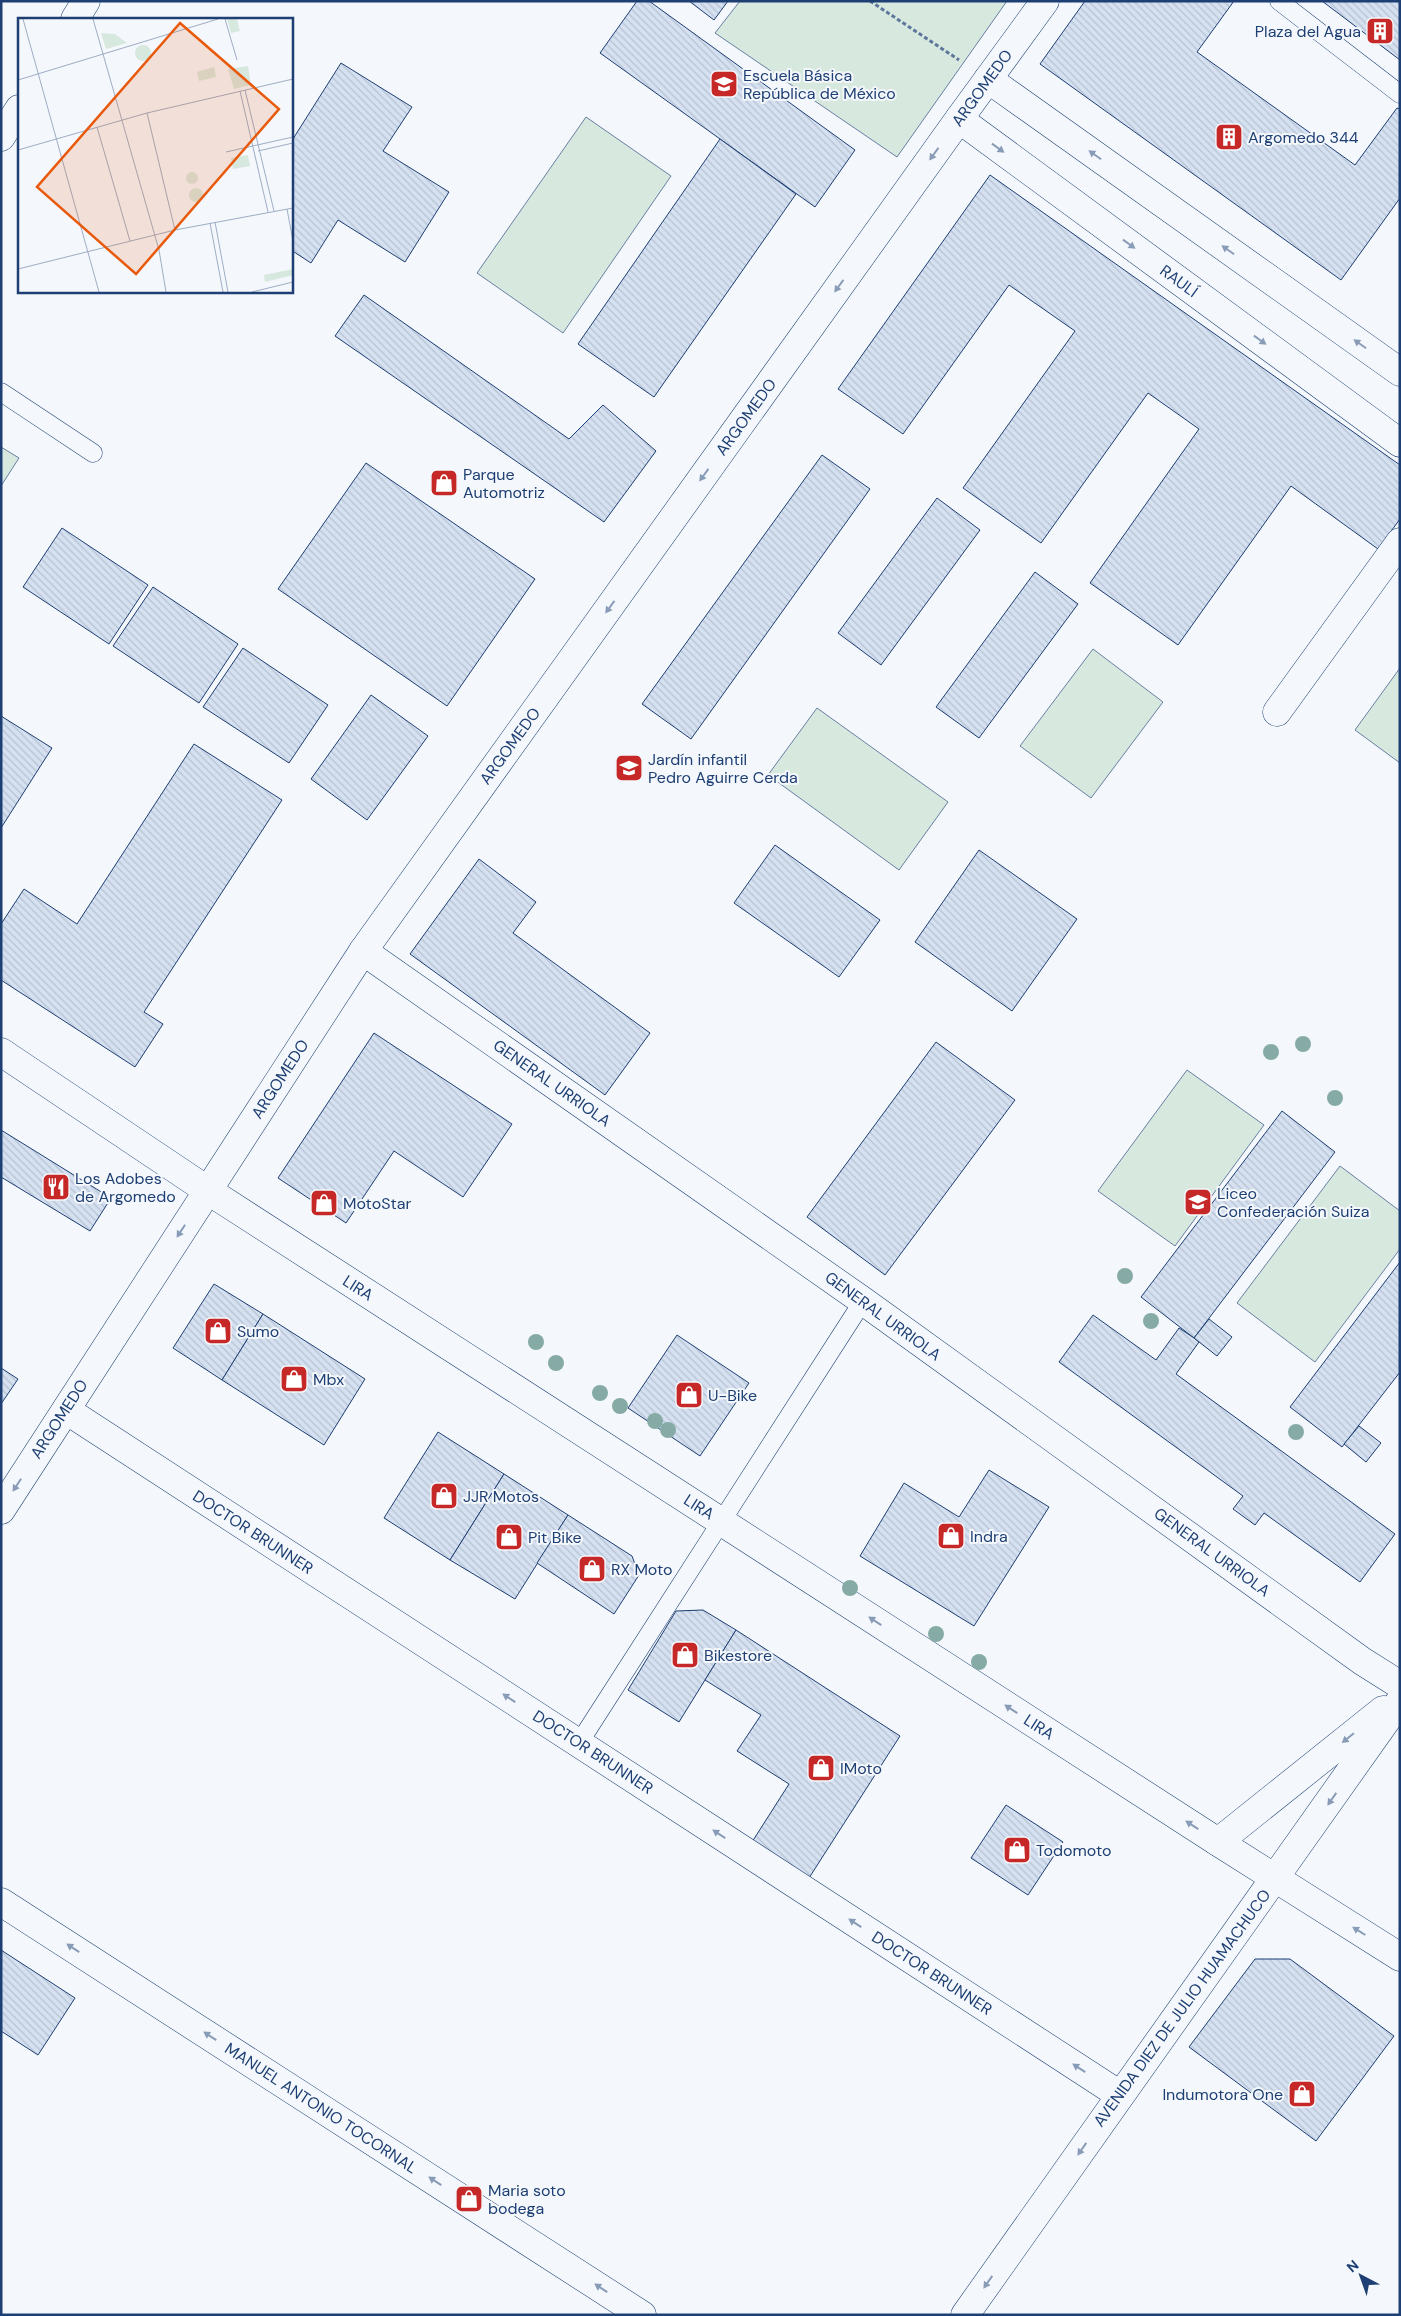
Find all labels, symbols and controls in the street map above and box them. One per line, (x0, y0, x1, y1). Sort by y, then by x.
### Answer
building icon: Plaza del Agua (1365, 16, 1395, 46)
inset map (18, 18, 292, 292)
place label: Plaza del Agua (1255, 21, 1361, 42)
street label: ARGOMEDO (947, 45, 1017, 131)
place label: Escuela Básica República de México (743, 65, 896, 104)
school or university icon: Escuela Básica República de México (709, 69, 739, 99)
building icon: Argomedo 344 (1214, 122, 1244, 152)
place label: Argomedo 344 (1248, 127, 1359, 148)
one-way arrow (991, 143, 1005, 153)
one-way arrow (929, 147, 939, 160)
one-way arrow (1089, 151, 1102, 161)
one-way arrow (1122, 239, 1136, 249)
one-way arrow (1221, 245, 1235, 255)
street label: RAULÍ (1156, 260, 1202, 302)
one-way arrow (834, 279, 844, 293)
one-way arrow (1253, 335, 1267, 345)
one-way arrow (1353, 339, 1367, 349)
street label: ARGOMEDO (711, 374, 781, 460)
place label: Parque Automotriz (463, 464, 545, 503)
shop icon: Parque Automotriz (429, 468, 459, 498)
one-way arrow (699, 468, 709, 482)
one-way arrow (604, 600, 615, 613)
street label: ARGOMEDO (475, 703, 545, 789)
place label: Jardín infantil Pedro Aguirre Cerda (648, 749, 798, 788)
school or university icon: Jardín infantil Pedro Aguirre Cerda (614, 753, 644, 783)
street label: ARGOMEDO (247, 1035, 313, 1123)
street label: GENERAL URRIOLA (489, 1035, 615, 1132)
place label: Los Adobes de Argomedo (75, 1168, 176, 1207)
restaurant icon: Los Adobes de Argomedo (41, 1172, 71, 1202)
place label: Liceo Confederación Suiza (1217, 1183, 1369, 1222)
school or university icon: Liceo Confederación Suiza (1183, 1187, 1213, 1217)
shop icon: MotoStar (309, 1188, 339, 1218)
place label: MotoStar (343, 1193, 411, 1214)
one-way arrow (176, 1224, 186, 1238)
street label: GENERAL URRIOLA (821, 1267, 946, 1365)
street label: LIRA (339, 1270, 378, 1306)
shop icon: Sumo (203, 1316, 233, 1346)
place label: Sumo (237, 1321, 279, 1342)
shop icon: Mbx (279, 1364, 309, 1394)
place label: Mbx (313, 1369, 344, 1390)
street label: ARGOMEDO (26, 1375, 92, 1463)
shop icon: U-Bike (674, 1380, 704, 1410)
place label: U-Bike (708, 1385, 757, 1406)
one-way arrow (12, 1479, 22, 1492)
shop icon: JJR Motos (429, 1481, 459, 1511)
street label: DOCTOR BRUNNER (189, 1485, 317, 1579)
place label: JJR Motos (463, 1486, 539, 1507)
street label: LIRA (680, 1489, 719, 1525)
street label: GENERAL URRIOLA (1150, 1503, 1275, 1601)
shop icon: Indra (936, 1521, 966, 1551)
shop icon: Pit Bike (494, 1522, 524, 1552)
place label: Indra (970, 1526, 1008, 1547)
place label: Pit Bike (528, 1527, 582, 1548)
shop icon: RX Moto (577, 1554, 607, 1584)
place label: RX Moto (611, 1559, 673, 1580)
one-way arrow (868, 1616, 881, 1625)
shop icon: Bikestore (670, 1640, 700, 1670)
place label: Bikestore (704, 1645, 772, 1666)
one-way arrow (502, 1693, 516, 1703)
one-way arrow (1004, 1704, 1018, 1713)
street label: DOCTOR BRUNNER (529, 1705, 657, 1799)
street label: LIRA (1020, 1709, 1059, 1745)
one-way arrow (1342, 1733, 1355, 1744)
shop icon: IMoto (806, 1753, 836, 1783)
place label: IMoto (840, 1758, 882, 1779)
one-way arrow (1327, 1792, 1337, 1806)
one-way arrow (1185, 1821, 1198, 1830)
one-way arrow (712, 1829, 725, 1839)
shop icon: Todomoto (1002, 1835, 1032, 1865)
place label: Todomoto (1036, 1840, 1112, 1861)
street label: AVENIDA DIEZ DE JULIO HUAMACHUCO (1089, 1885, 1275, 2131)
one-way arrow (848, 1918, 861, 1927)
street label: DOCTOR BRUNNER (868, 1926, 996, 2020)
one-way arrow (1352, 1926, 1365, 1935)
one-way arrow (67, 1943, 80, 1953)
one-way arrow (203, 2031, 217, 2041)
street label: MANUEL ANTONIO TOCORNAL (221, 2038, 421, 2178)
one-way arrow (1072, 2064, 1086, 2073)
shop icon: Indumotora One (1287, 2079, 1317, 2109)
place label: Indumotora One (1162, 2084, 1283, 2105)
one-way arrow (1077, 2142, 1087, 2156)
one-way arrow (428, 2176, 441, 2186)
place label: Maria soto bodega (488, 2180, 566, 2219)
shop icon: Maria soto bodega (454, 2184, 484, 2214)
north arrow (1336, 2251, 1386, 2301)
text: N (1343, 2256, 1362, 2276)
one-way arrow (983, 2275, 993, 2289)
one-way arrow (594, 2284, 607, 2293)

